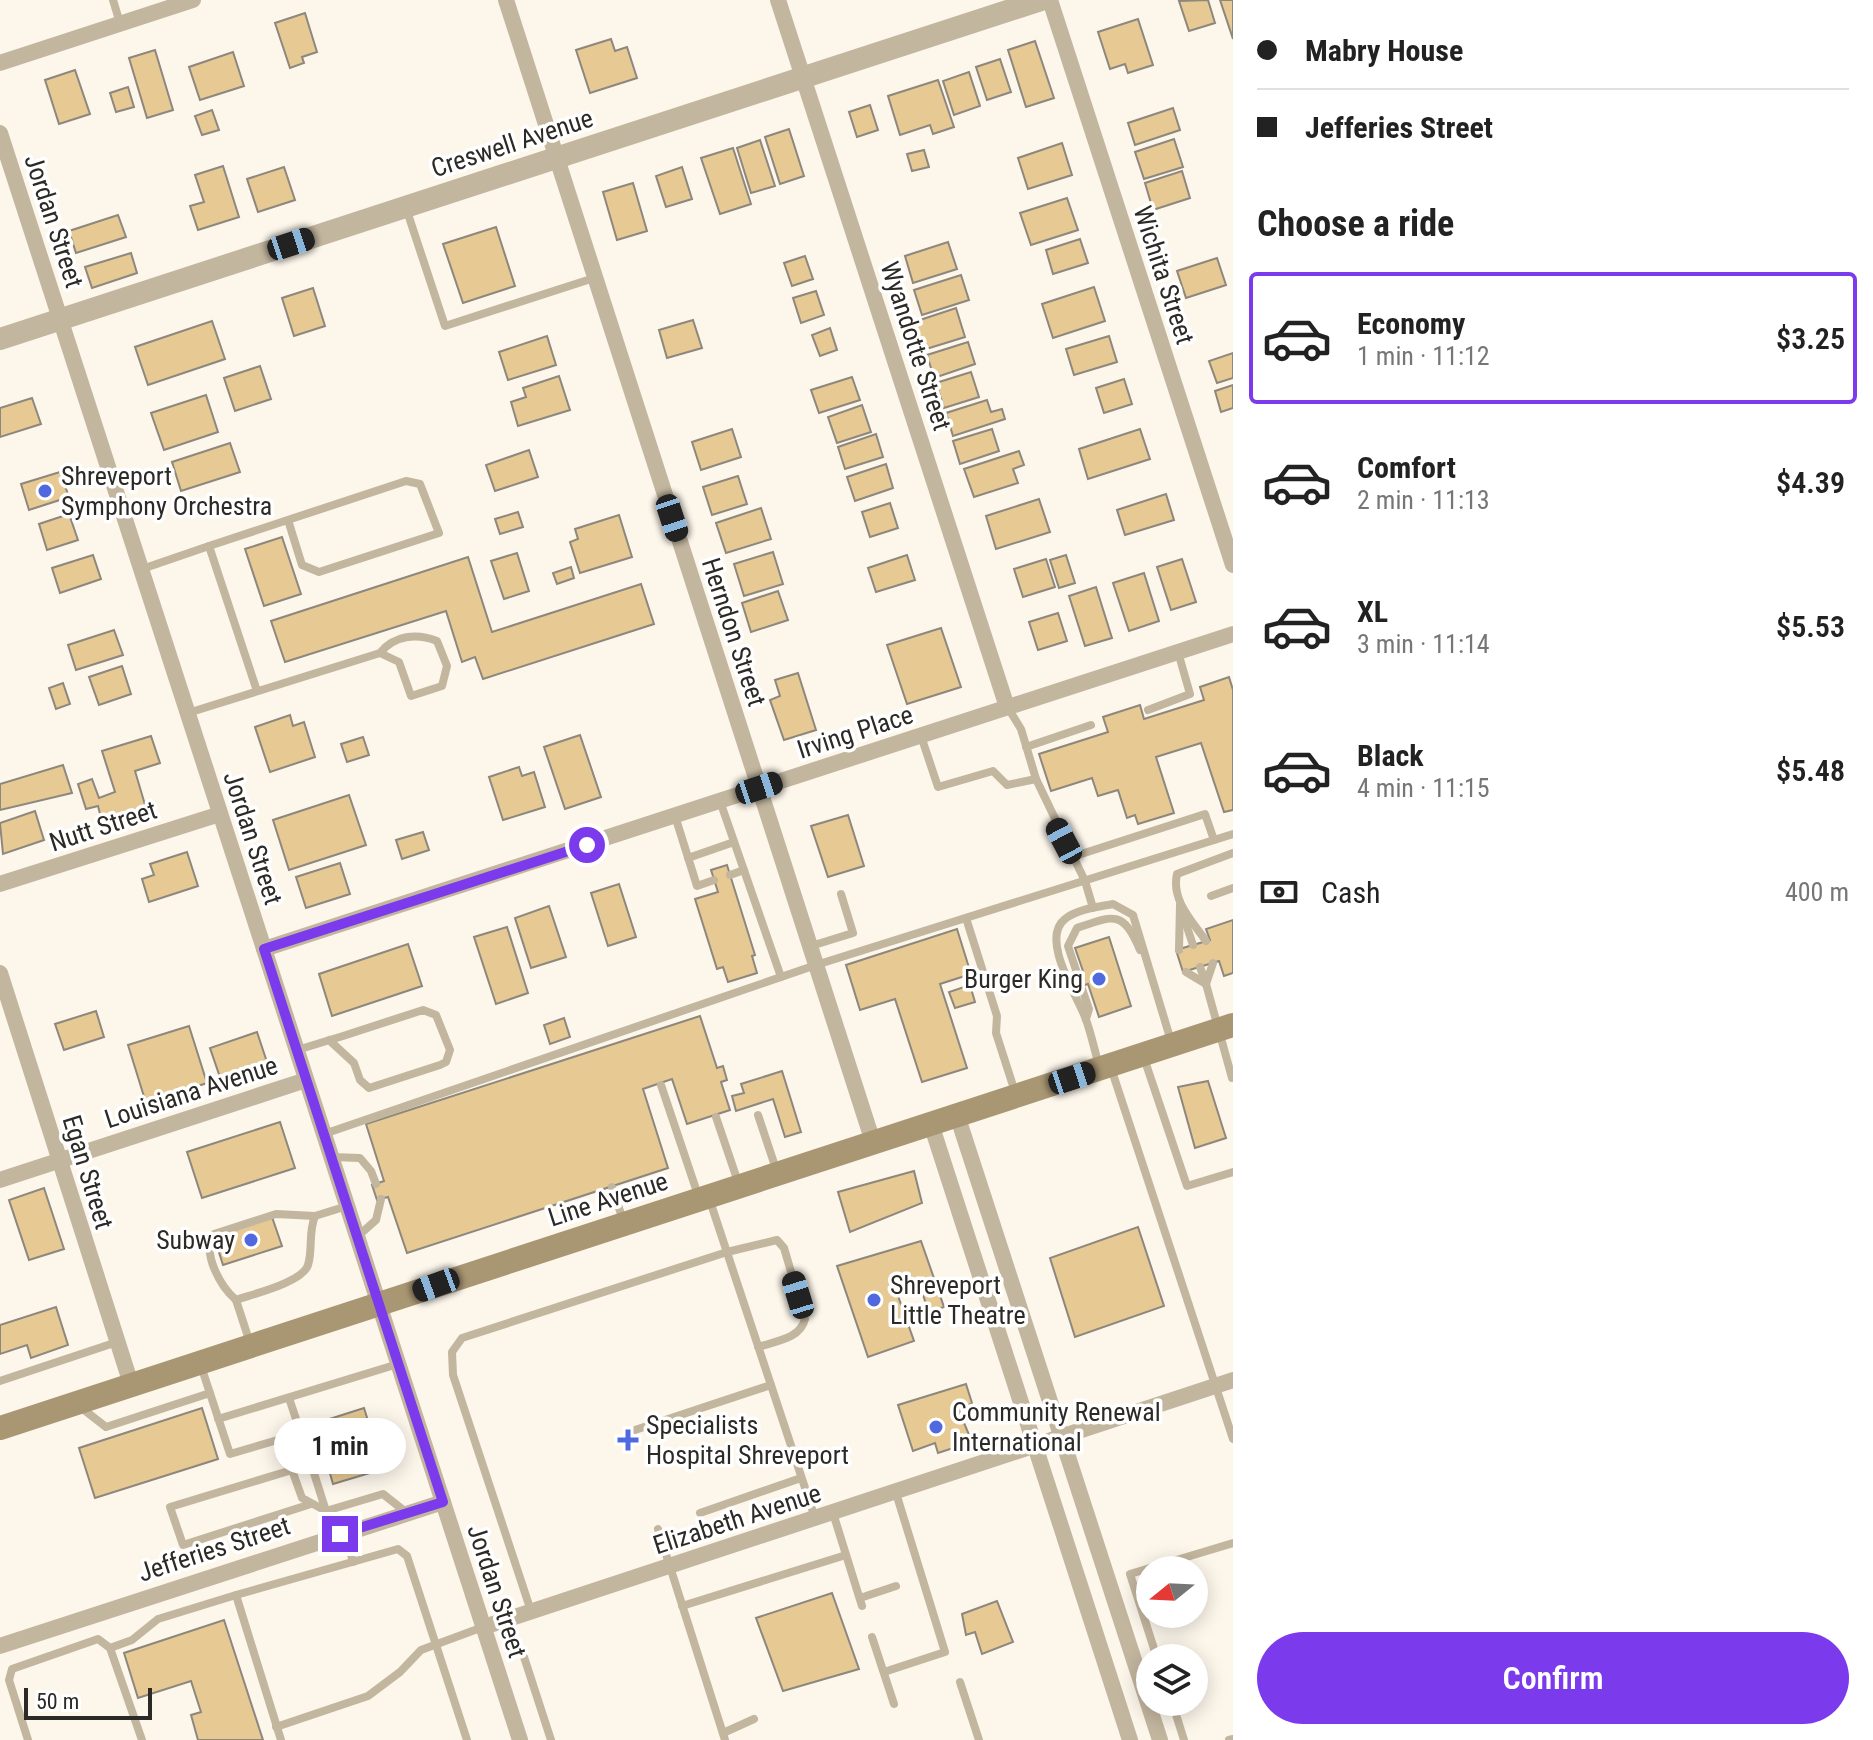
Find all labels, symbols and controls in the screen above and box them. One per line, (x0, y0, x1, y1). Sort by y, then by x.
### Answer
text: Mabry House (1305, 33, 1463, 68)
street label: Creswell Avenue (427, 103, 597, 183)
text: Jefferies Street (1305, 110, 1493, 145)
street label: Jordan Street (18, 151, 90, 291)
street label: Wichita Street (1128, 202, 1200, 348)
text: Choose a ride (1257, 203, 1454, 245)
car (264, 225, 318, 263)
street label: Wyandotte Street (875, 258, 957, 434)
icon: car (1261, 302, 1333, 374)
text: Economy (1357, 306, 1465, 341)
text: $3.25 (1776, 321, 1845, 356)
text: 1 min · 11:12 (1357, 341, 1490, 371)
icon: car (1261, 446, 1333, 518)
text: Comfort (1357, 450, 1456, 485)
place label: Shreveport Symphony Orchestra (61, 461, 272, 521)
text: $4.39 (1776, 465, 1845, 500)
marker: Shreveport Symphony Orchestra (36, 482, 54, 500)
text: 2 min · 11:13 (1357, 485, 1490, 515)
car (653, 491, 691, 545)
street label: Herndon Street (696, 554, 772, 710)
icon: car (1261, 590, 1333, 662)
text: XL (1357, 594, 1388, 629)
text: $5.53 (1776, 609, 1845, 644)
text: 3 min · 11:14 (1357, 629, 1490, 659)
street label: Irving Place (793, 699, 917, 765)
icon: car (1261, 734, 1333, 806)
text: Black (1357, 738, 1424, 773)
text: $5.48 (1776, 753, 1845, 788)
street label: Jordan Street (217, 768, 289, 908)
car (732, 769, 786, 807)
text: 4 min · 11:15 (1357, 773, 1490, 803)
street label: Nutt Street (46, 795, 160, 857)
car (1042, 814, 1086, 868)
route start (569, 827, 605, 863)
icon: cash (1257, 870, 1301, 914)
text: Cash (1321, 875, 1381, 910)
text: 400 m (1785, 877, 1849, 907)
place label: Burger King (964, 964, 1083, 994)
marker: Burger King (1090, 970, 1108, 988)
street label: Louisiana Avenue (101, 1050, 281, 1134)
car (1045, 1059, 1099, 1097)
street label: Egan Street (56, 1111, 120, 1233)
street label: Line Avenue (544, 1166, 672, 1232)
place label: Subway (156, 1225, 235, 1255)
marker: Subway (242, 1231, 260, 1249)
car (409, 1266, 463, 1304)
car (780, 1269, 816, 1321)
place label: Shreveport Little Theatre (890, 1270, 1026, 1330)
marker: Shreveport Little Theatre (865, 1291, 883, 1309)
place label: Community Renewal International (952, 1397, 1161, 1457)
place label: Specialists Hospital Shreveport (646, 1410, 849, 1470)
callout: 1 min (274, 1418, 406, 1474)
marker: Community Renewal International (927, 1418, 945, 1436)
marker: Specialists Hospital Shreveport (617, 1429, 639, 1451)
text: 1 min (311, 1431, 369, 1461)
street label: Elizabeth Avenue (649, 1478, 825, 1560)
street label: Jefferies Street (134, 1510, 294, 1588)
route end (322, 1516, 358, 1552)
street label: Jordan Street (461, 1521, 533, 1661)
north arrow (1136, 1556, 1208, 1628)
map controls (1136, 1556, 1208, 1716)
button: Confirm (1257, 1632, 1849, 1724)
button: layers (1136, 1644, 1208, 1716)
scale bar (24, 1684, 152, 1720)
text: 50 m (36, 1689, 79, 1714)

